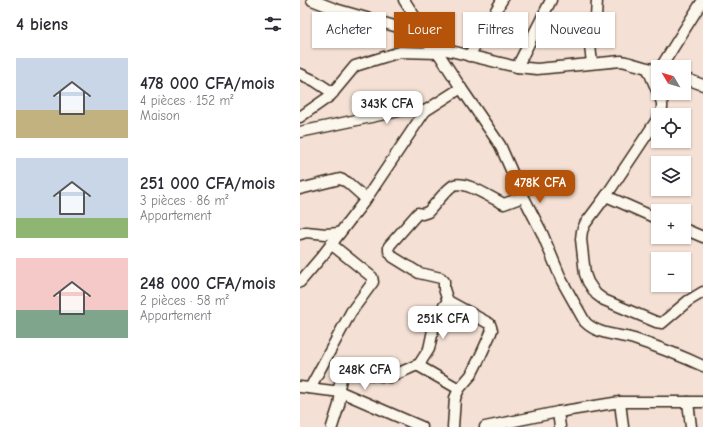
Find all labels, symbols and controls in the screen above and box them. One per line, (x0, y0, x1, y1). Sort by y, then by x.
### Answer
chip: Acheter (312, 12, 386, 48)
chip: Louer (394, 12, 455, 48)
chip: Filtres (463, 12, 528, 48)
chip: Nouveau (536, 12, 615, 48)
icon: filters (262, 13, 284, 35)
text: 4 biens (16, 15, 68, 34)
north arrow (651, 60, 691, 100)
map controls (651, 60, 691, 292)
icon: home (48, 74, 96, 122)
text: 478 000 CFA/mois (140, 74, 275, 93)
pin: 343K CFA (346, 91, 428, 125)
text: 4 pièces · 152 m² (140, 93, 233, 108)
text: 343K CFA (361, 96, 413, 111)
text: Maison (140, 108, 180, 123)
button: locate (651, 108, 691, 148)
button: layers (651, 156, 691, 196)
pin: 478K CFA (499, 170, 581, 204)
icon: home (48, 174, 96, 222)
text: 251 000 CFA/mois (140, 174, 275, 193)
text: 478K CFA (514, 175, 566, 190)
text: 3 pièces · 86 m² (140, 193, 229, 208)
button: + (651, 204, 691, 244)
text: Appartement (140, 208, 211, 223)
button: − (651, 252, 691, 292)
icon: home (48, 274, 96, 322)
text: 248 000 CFA/mois (140, 274, 275, 293)
text: 2 pièces · 58 m² (140, 293, 229, 308)
pin: 251K CFA (402, 306, 484, 340)
text: Appartement (140, 308, 211, 323)
text: 251K CFA (417, 311, 469, 326)
pin: 248K CFA (324, 357, 406, 391)
text: 248K CFA (339, 362, 391, 377)

